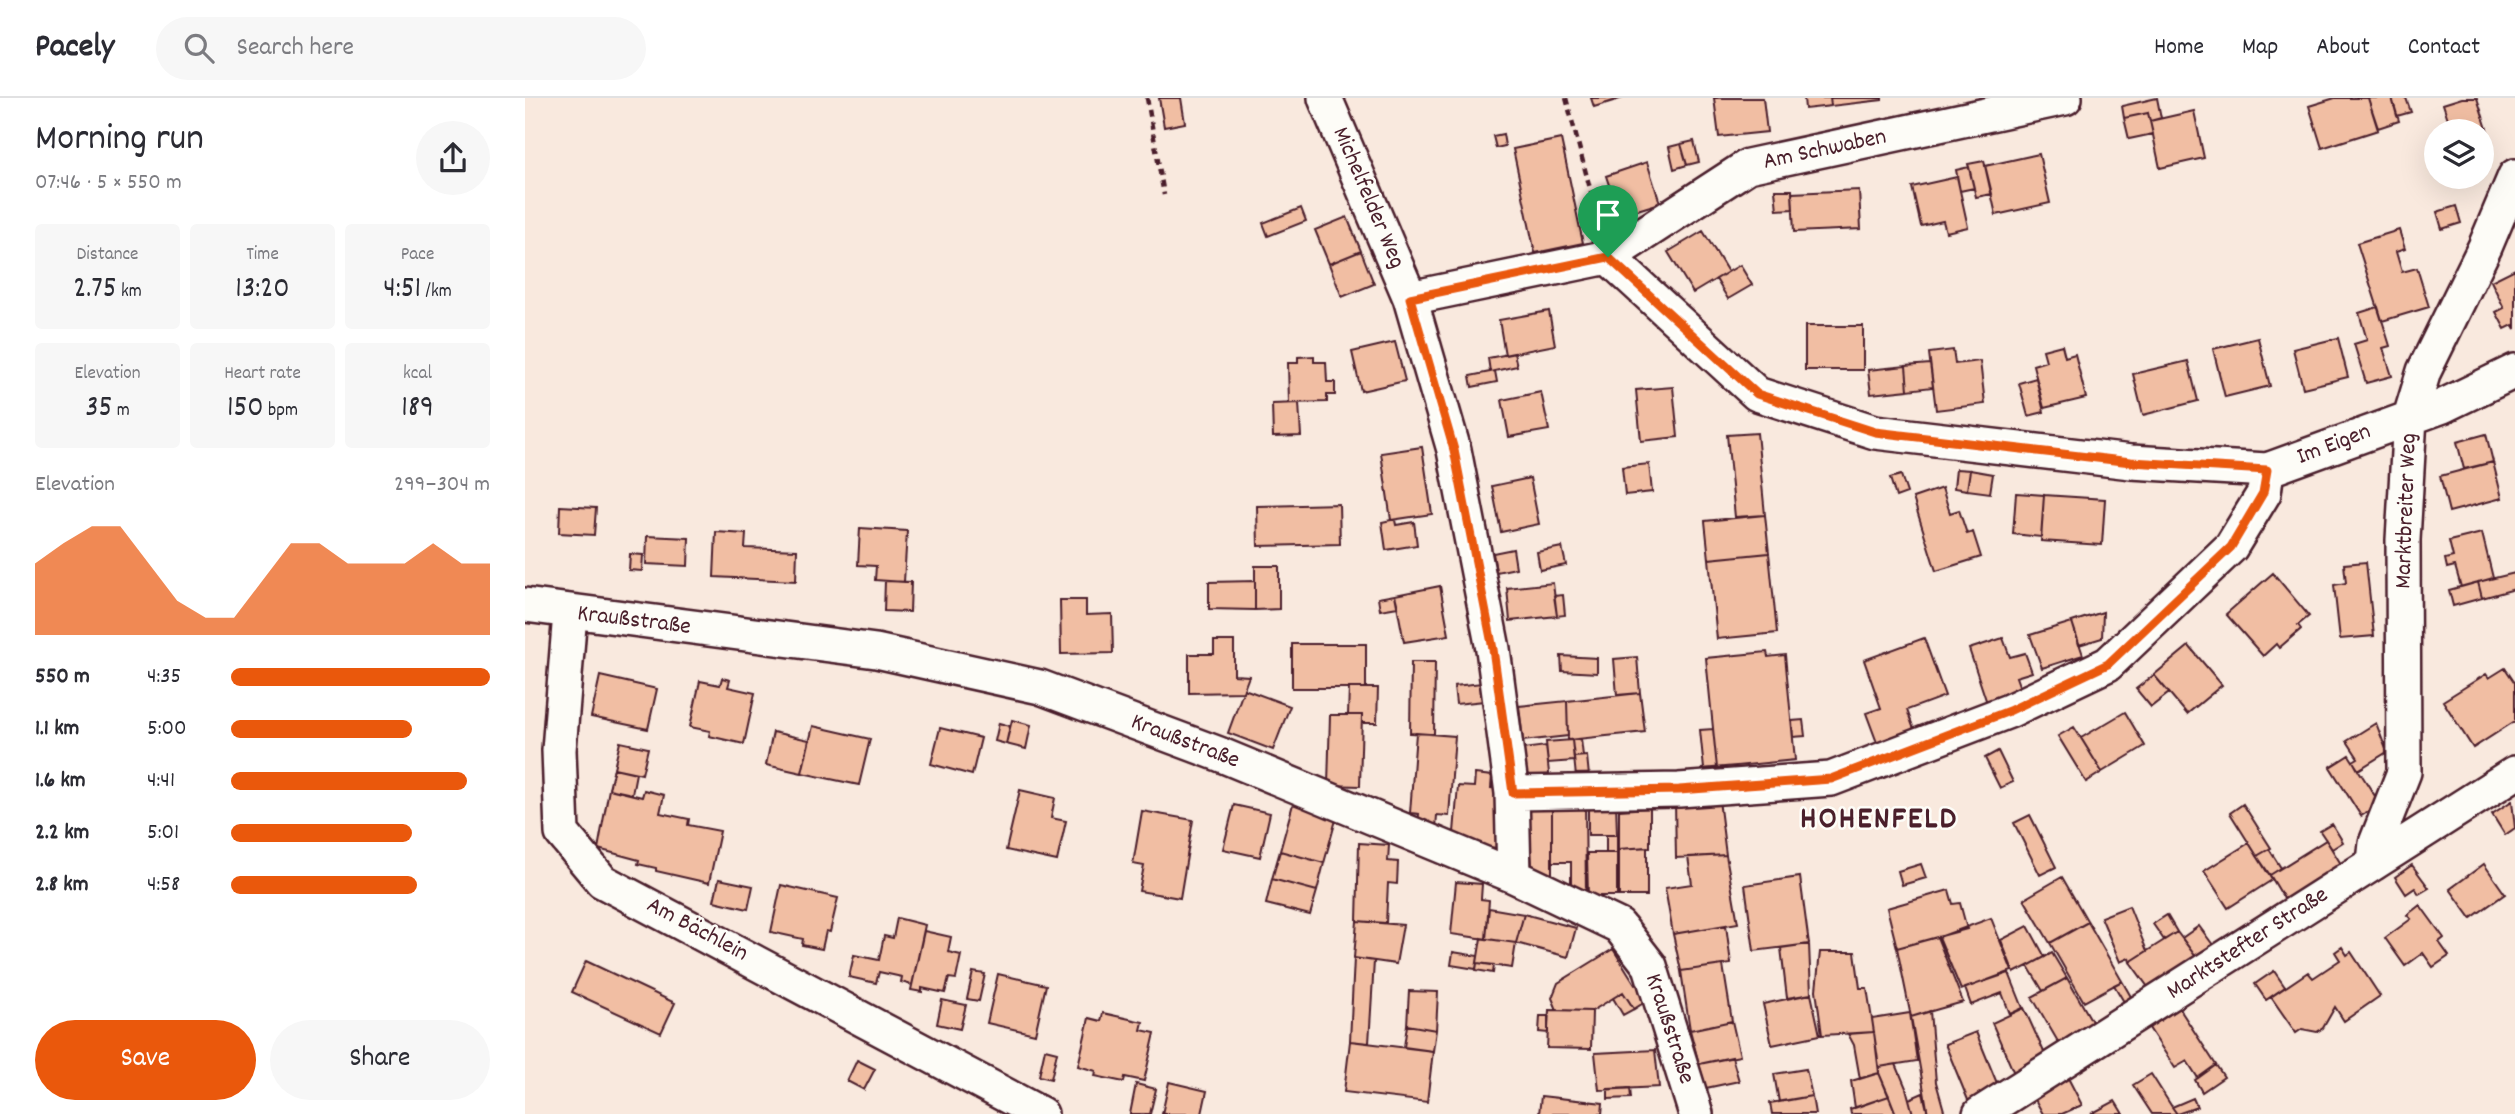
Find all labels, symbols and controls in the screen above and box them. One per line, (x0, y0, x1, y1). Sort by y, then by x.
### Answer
search box (156, 17, 646, 80)
text: Pacely (35, 25, 114, 72)
icon: search (180, 29, 218, 67)
text: Search here (236, 30, 354, 67)
text: Home (2154, 31, 2204, 65)
text: Map (2242, 31, 2278, 65)
text: About (2316, 31, 2370, 65)
text: Contact (2408, 31, 2480, 65)
text: Morning run (35, 113, 204, 168)
map controls (2424, 119, 2494, 189)
button: layers (2424, 119, 2494, 189)
street label: Am Schwaben (1760, 120, 1890, 180)
button: share (416, 121, 490, 195)
street label: Michelfelder Weg (1323, 122, 1413, 274)
text: 07:46 · 5 × 550 m (35, 167, 182, 200)
pin (1578, 185, 1638, 257)
icon: arrive (1589, 196, 1627, 234)
text: Distance (77, 242, 138, 269)
text: Time (246, 242, 279, 269)
text: Pace (401, 242, 434, 269)
text: 2.75 (73, 269, 117, 312)
text: 13:20 (235, 269, 290, 312)
text: 4:51 (383, 269, 421, 312)
text: km (117, 279, 142, 306)
text: /km (421, 279, 452, 306)
text: Elevation (74, 361, 141, 388)
text: Heart rate (224, 361, 301, 388)
text: kcal (403, 361, 432, 388)
text: 35 (85, 388, 112, 431)
text: 150 (227, 388, 264, 431)
text: 189 (401, 388, 434, 431)
text: m (112, 398, 130, 425)
text: bpm (264, 398, 298, 425)
street label: Im Eigen (2292, 415, 2376, 475)
street label: Marktbreiter Weg (2387, 433, 2427, 589)
text: Elevation (35, 469, 115, 502)
text: 299–304 m (394, 469, 490, 502)
street label: Kraußstraße (575, 597, 693, 645)
text: 550 m (35, 661, 90, 694)
text: 4:35 (147, 661, 181, 694)
street label: Kraußstraße (1126, 706, 1244, 778)
text: 1.1 km (35, 713, 79, 746)
text: 5:00 (147, 713, 187, 746)
text: 1.6 km (35, 765, 86, 798)
text: 4:41 (147, 765, 175, 798)
district label: HOHENFELD (1800, 798, 1958, 844)
text: 2.2 km (35, 817, 89, 850)
text: 5:01 (147, 817, 179, 850)
text: 2.8 km (35, 869, 89, 902)
text: 4:58 (147, 869, 180, 902)
street label: Marktstefter Straße (2161, 879, 2335, 1009)
street label: Am Bächlein (640, 889, 754, 971)
street label: Kraußstraße (1635, 969, 1703, 1089)
button: Save (35, 1020, 256, 1100)
button: Share (270, 1020, 490, 1100)

